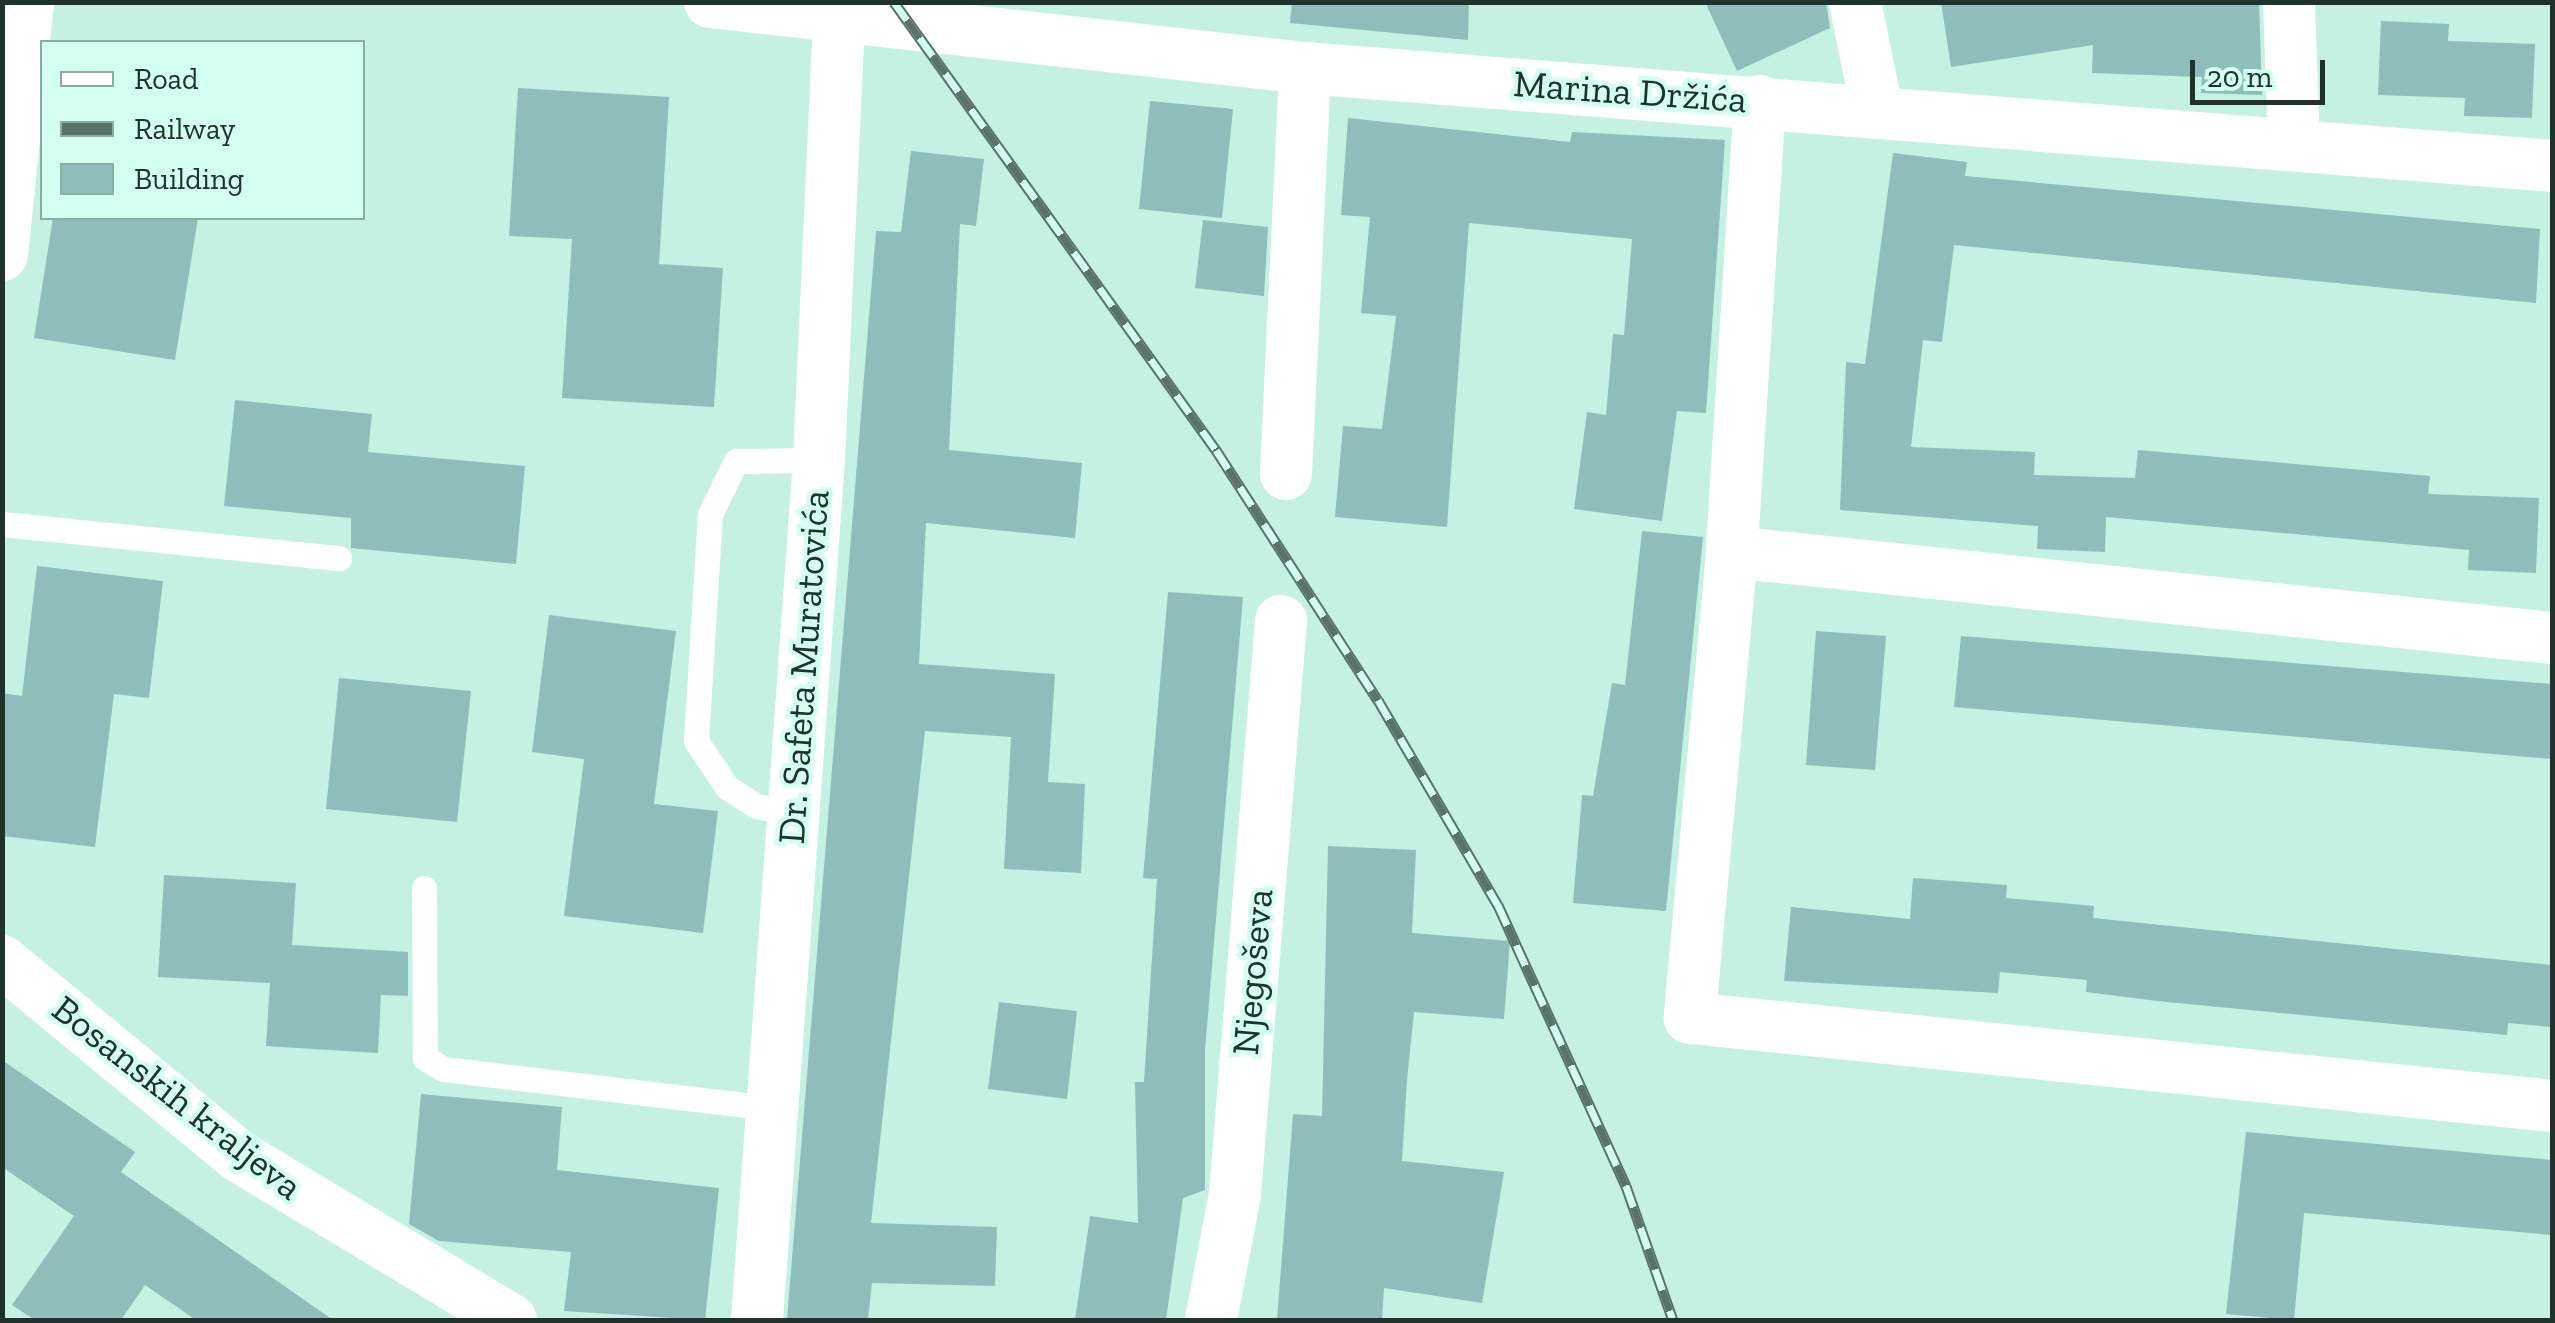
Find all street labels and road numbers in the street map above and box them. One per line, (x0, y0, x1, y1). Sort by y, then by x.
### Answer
street label: Marina Držića (1512, 61, 1748, 123)
street label: Dr. Safeta Muratovića (769, 488, 839, 846)
street label: Njegoševa (1223, 887, 1283, 1057)
street label: Bosanskih kraljeva (43, 986, 311, 1210)

